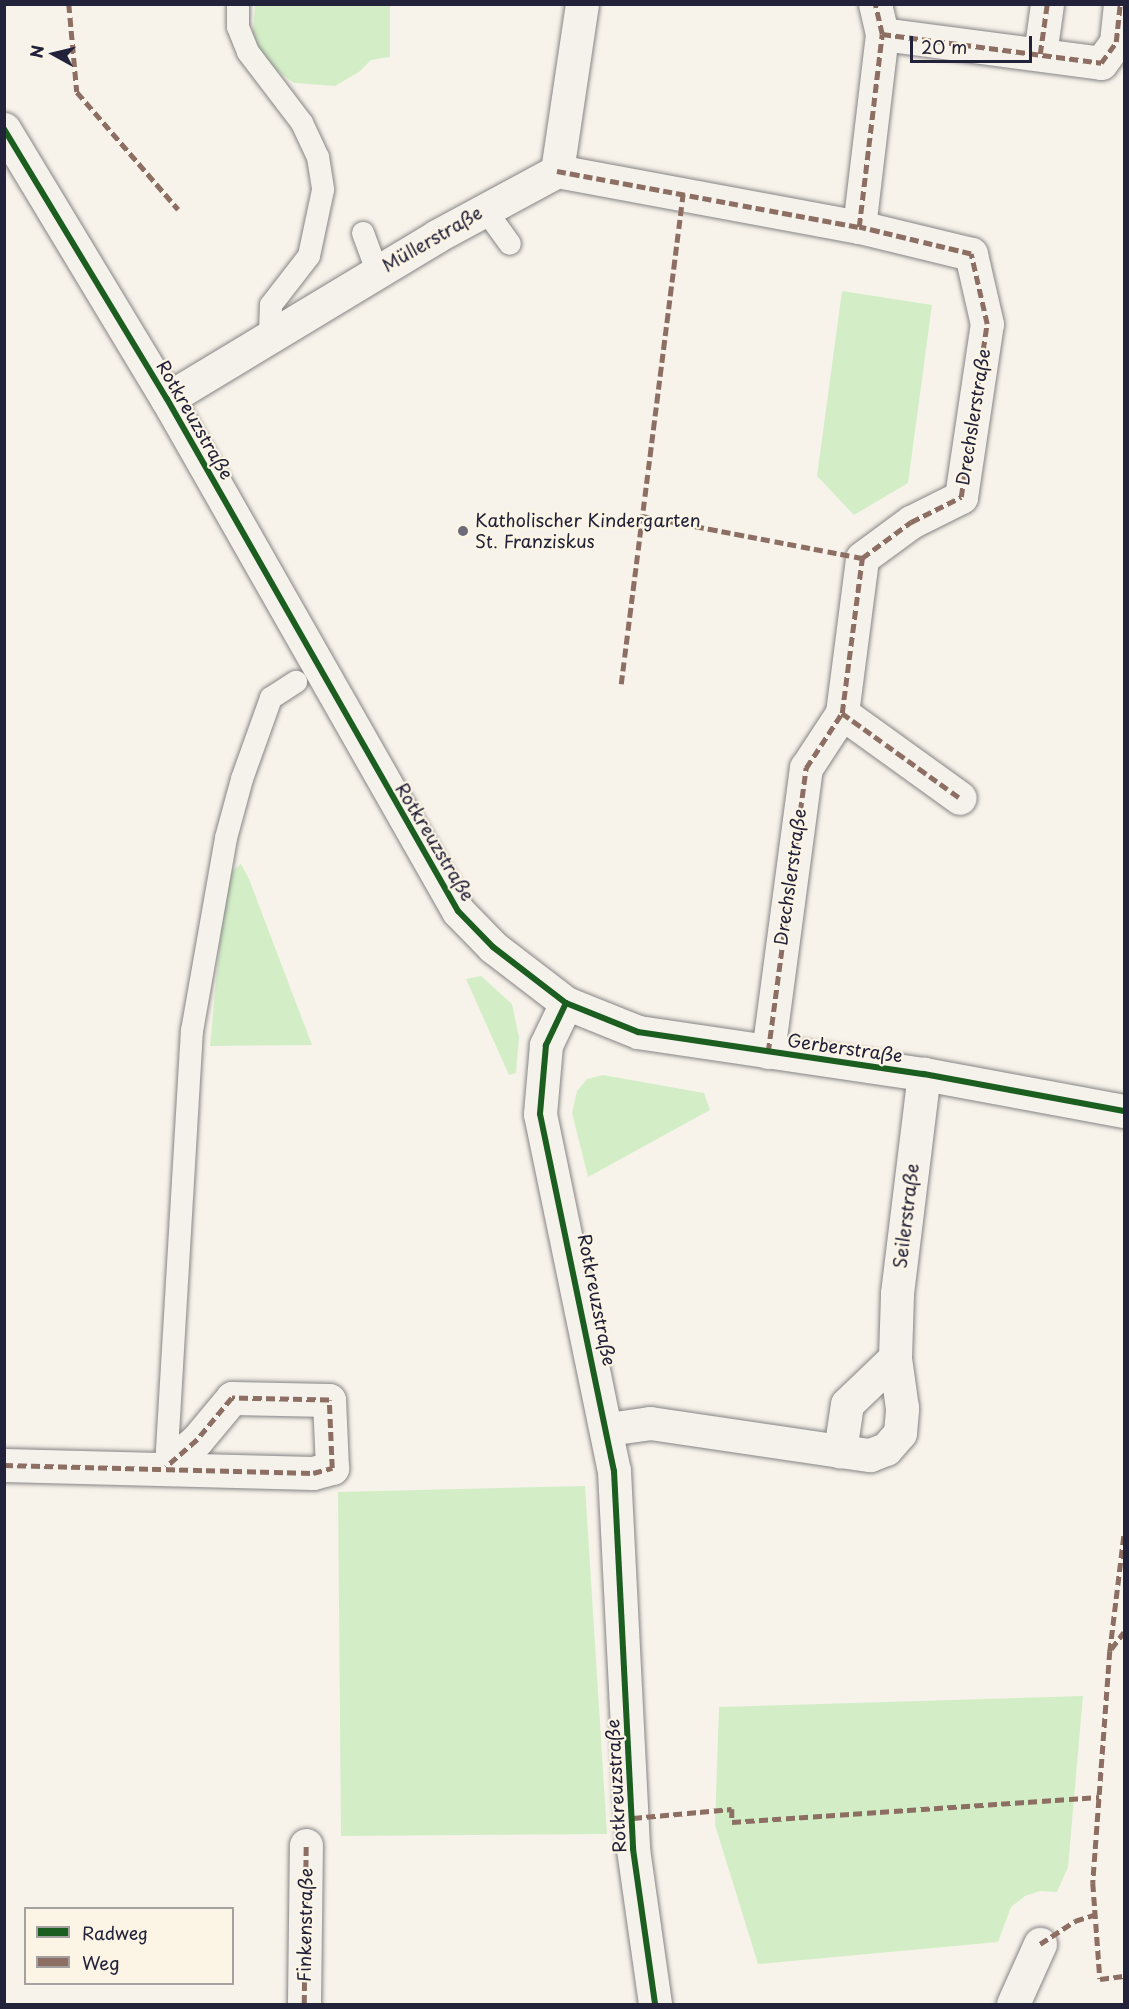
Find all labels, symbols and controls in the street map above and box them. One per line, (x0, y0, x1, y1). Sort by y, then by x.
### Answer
north arrow (24, 24, 84, 84)
scale bar (913, 24, 1034, 62)
text: 20 m (921, 33, 967, 60)
text: N (23, 44, 49, 59)
street label: Müllerstraße (378, 202, 486, 276)
street label: Drechslerstraße (952, 347, 994, 487)
street label: Rotkreuzstraße (152, 357, 238, 483)
place label: Katholischer Kindergarten St. Franziskus (475, 510, 701, 552)
marker: Katholischer Kindergarten St. Franziskus (456, 524, 470, 538)
street label: Rotkreuzstraße (391, 779, 479, 905)
street label: Drechslerstraße (770, 807, 810, 947)
street label: Gerberstraße (786, 1029, 904, 1067)
street label: Seilerstraße (889, 1162, 923, 1270)
street label: Rotkreuzstraße (574, 1232, 620, 1368)
street label: Rotkreuzstraße (602, 1719, 630, 1853)
street label: Finkenstraße (293, 1868, 317, 1982)
legend (24, 1907, 234, 1985)
text: Radweg (82, 1919, 148, 1946)
text: Weg (82, 1949, 120, 1976)

